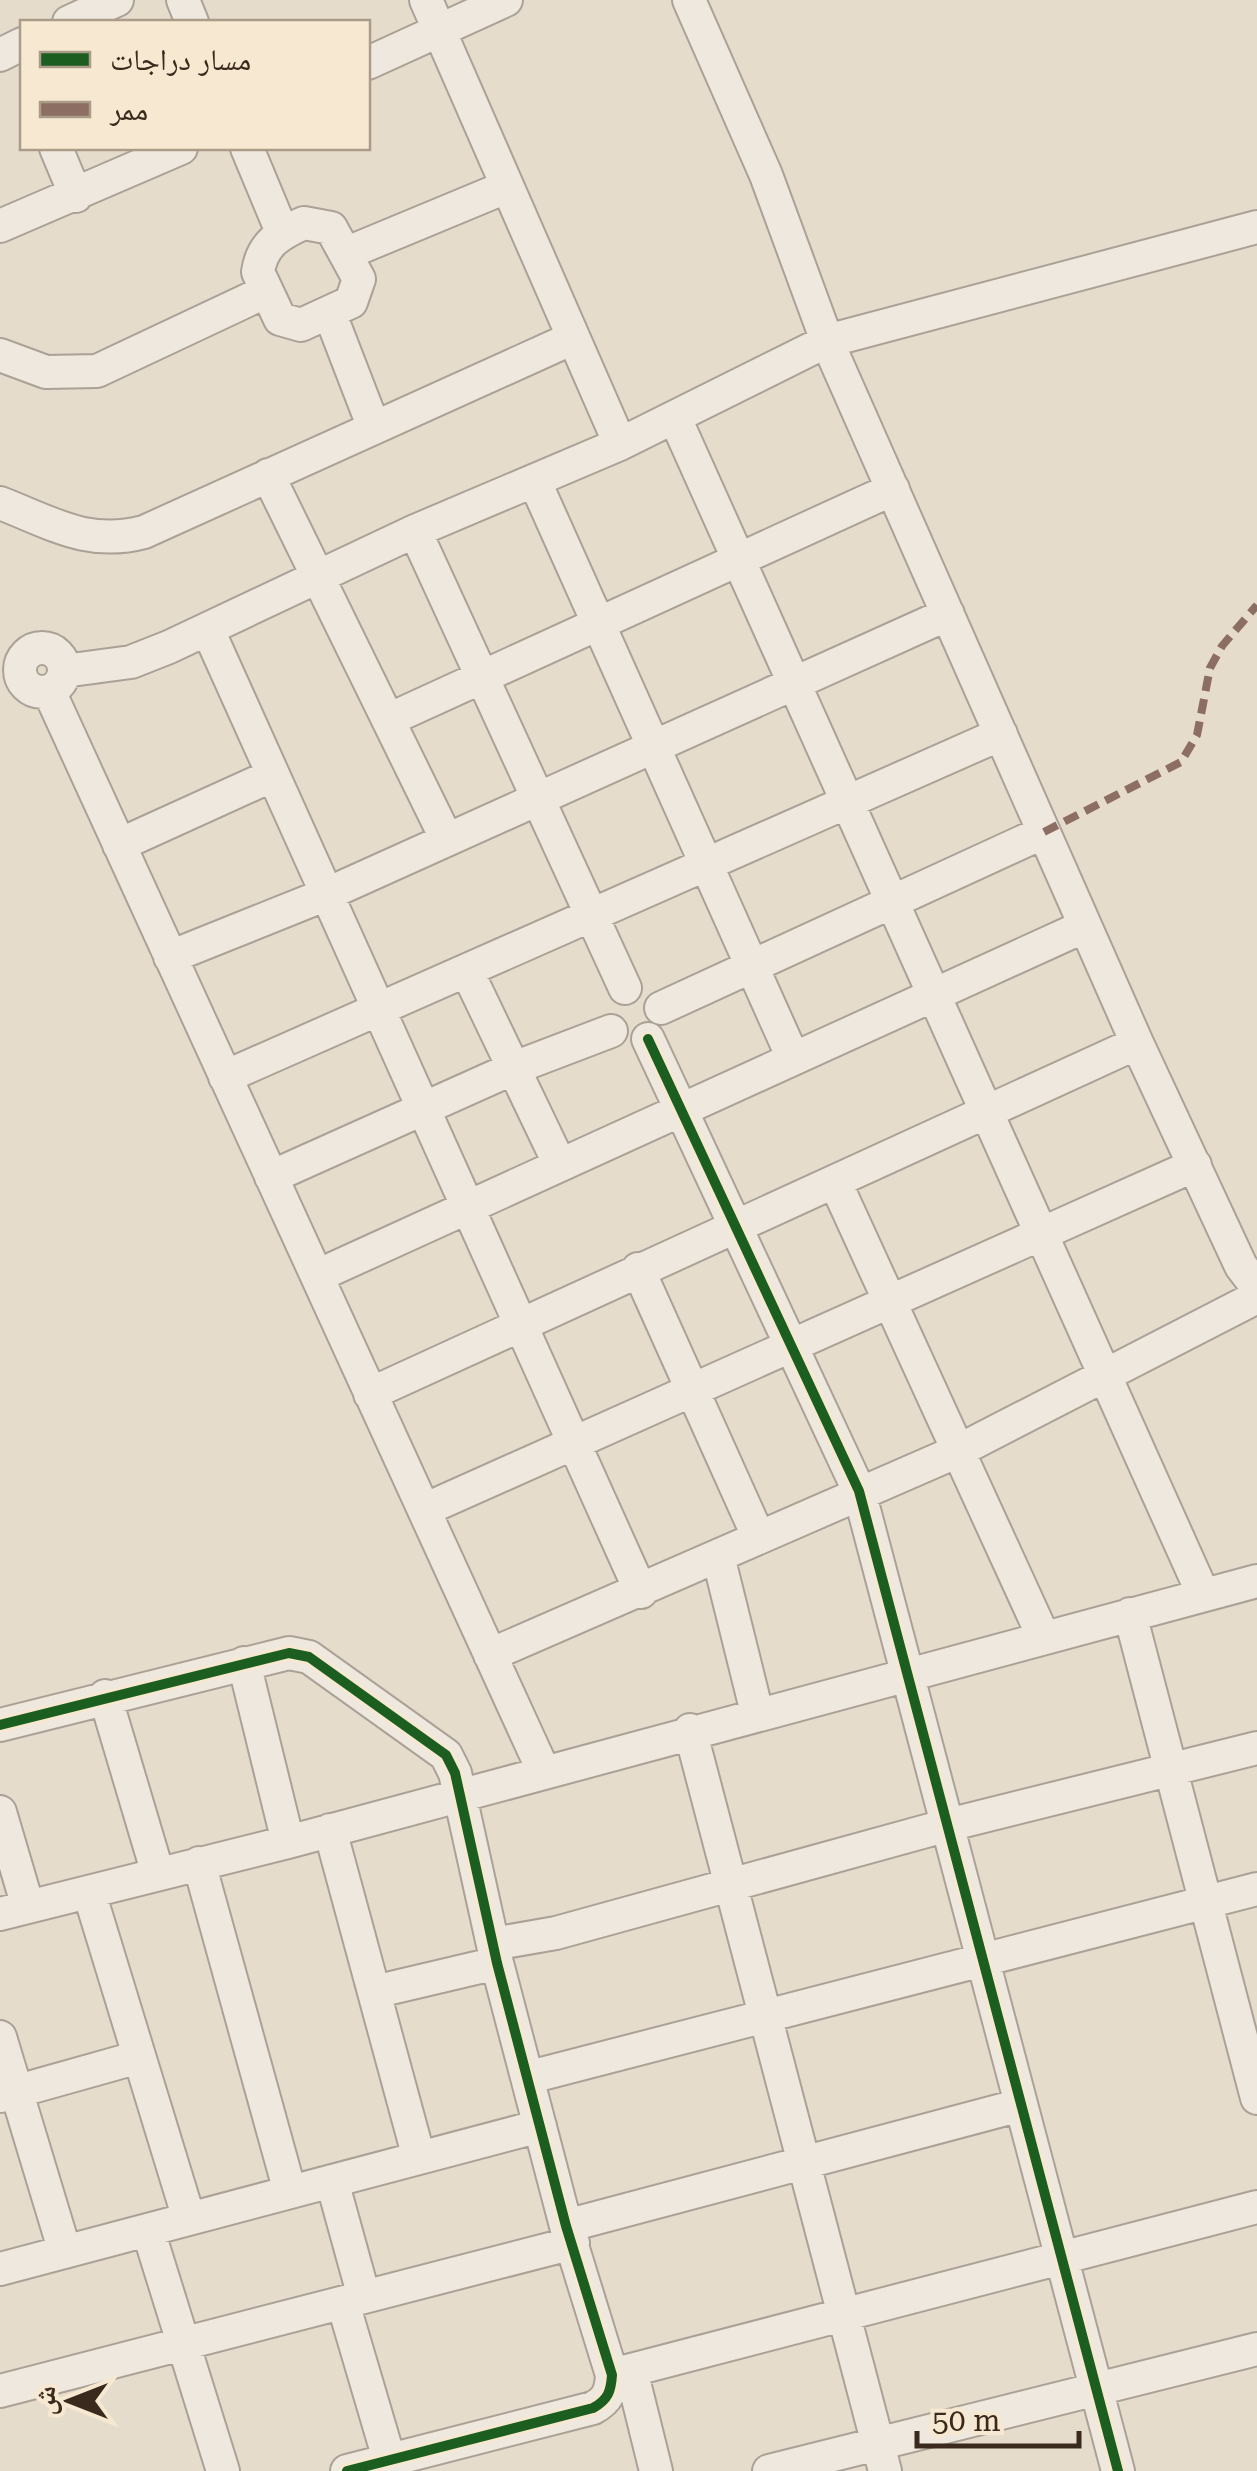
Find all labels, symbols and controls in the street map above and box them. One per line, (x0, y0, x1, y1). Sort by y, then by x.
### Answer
legend (20, 20, 370, 150)
text: مسار دراجات (110, 42, 251, 77)
text: ممر (109, 92, 148, 127)
north arrow (20, 2351, 120, 2451)
text: ش (29, 2386, 62, 2416)
scale bar (917, 2386, 1080, 2448)
text: 50 m (932, 2403, 1001, 2438)

